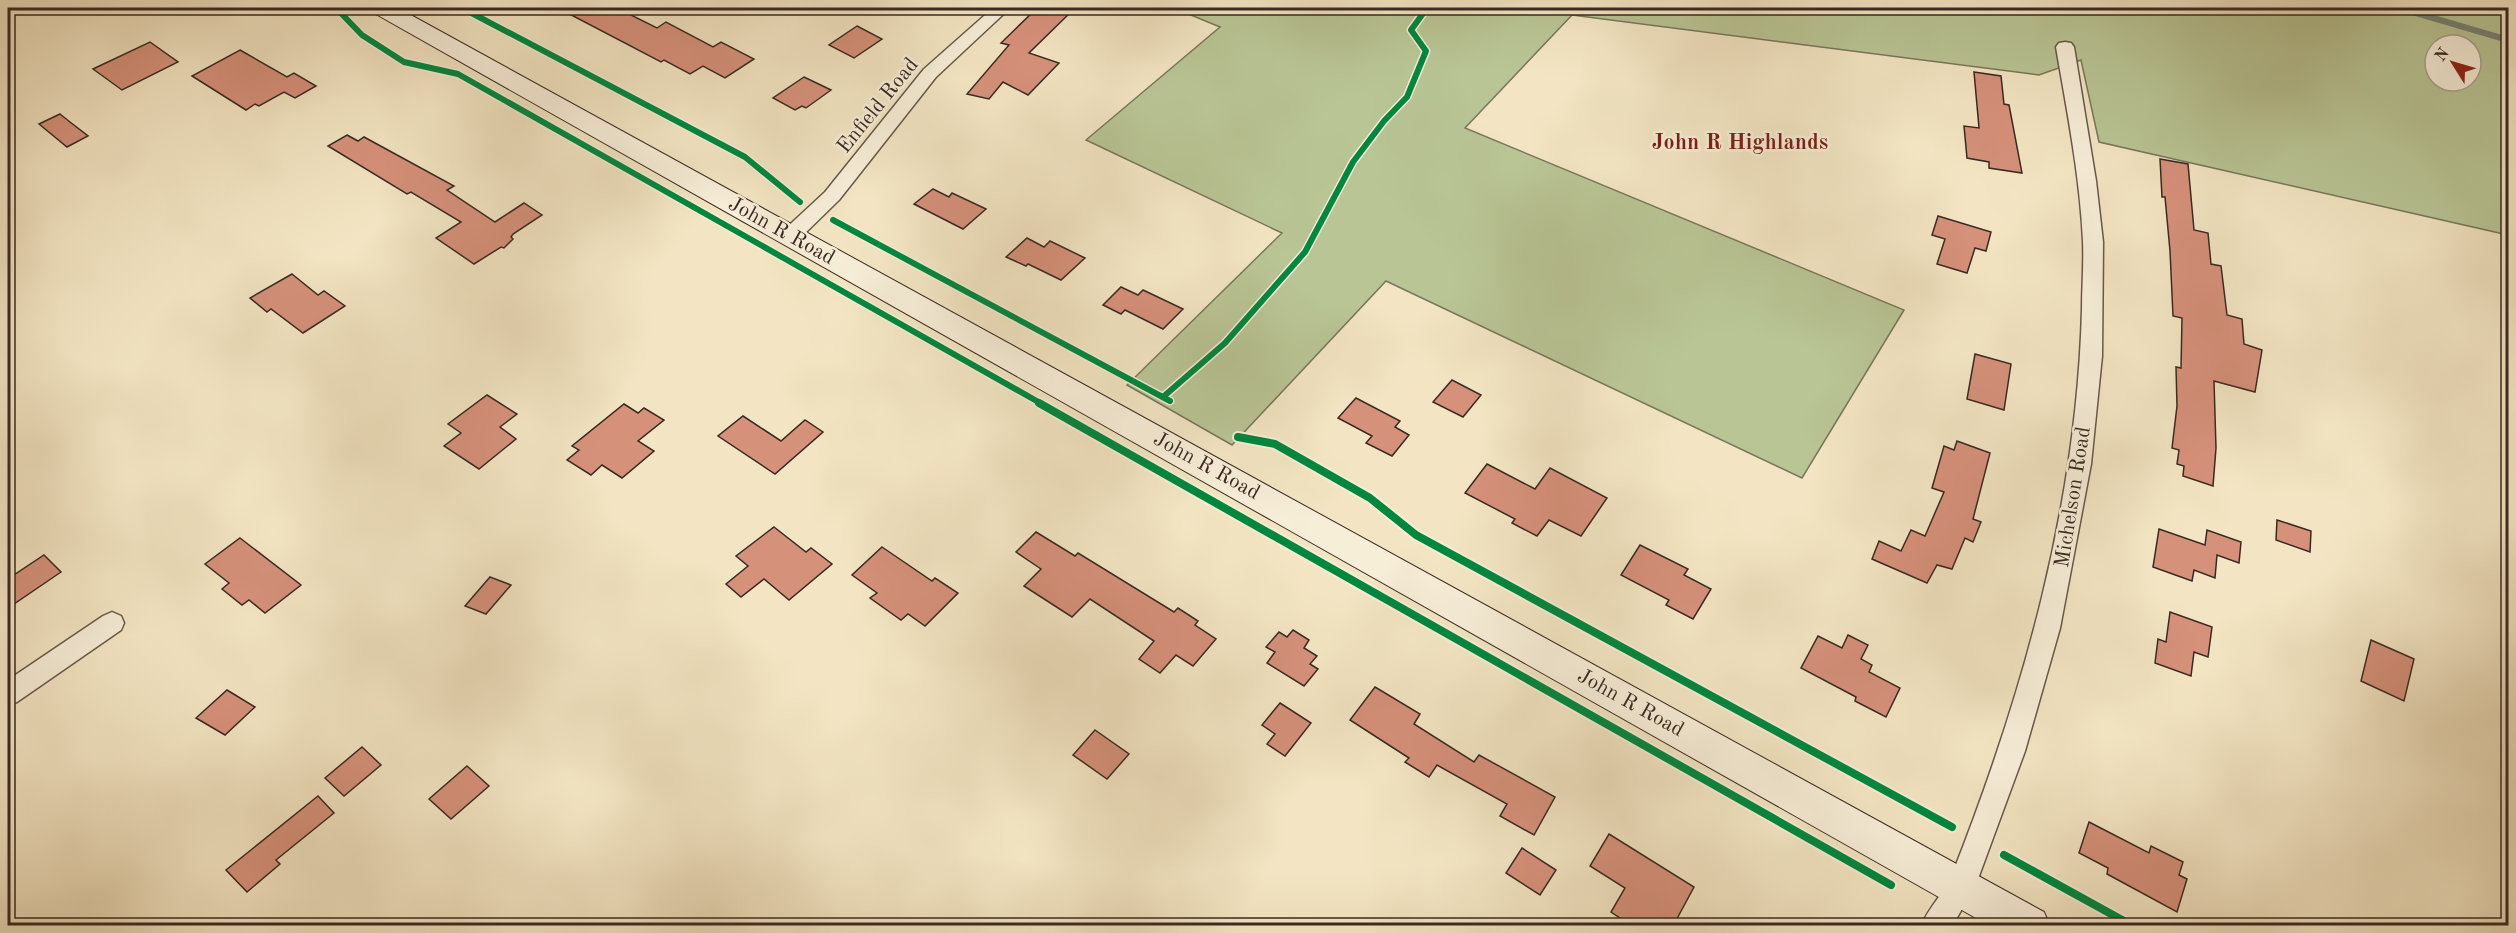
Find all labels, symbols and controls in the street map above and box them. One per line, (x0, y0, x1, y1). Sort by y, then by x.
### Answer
north arrow (2423, 33, 2483, 93)
text: N (2433, 45, 2453, 65)
street label: Enfield Road (834, 54, 923, 158)
district label: John R Highlands (1652, 132, 1828, 154)
street label: John R Road (725, 193, 838, 269)
street label: Michelson Road (2052, 425, 2095, 569)
street label: John R Road (1150, 428, 1263, 504)
street label: John R Road (1574, 665, 1687, 741)

